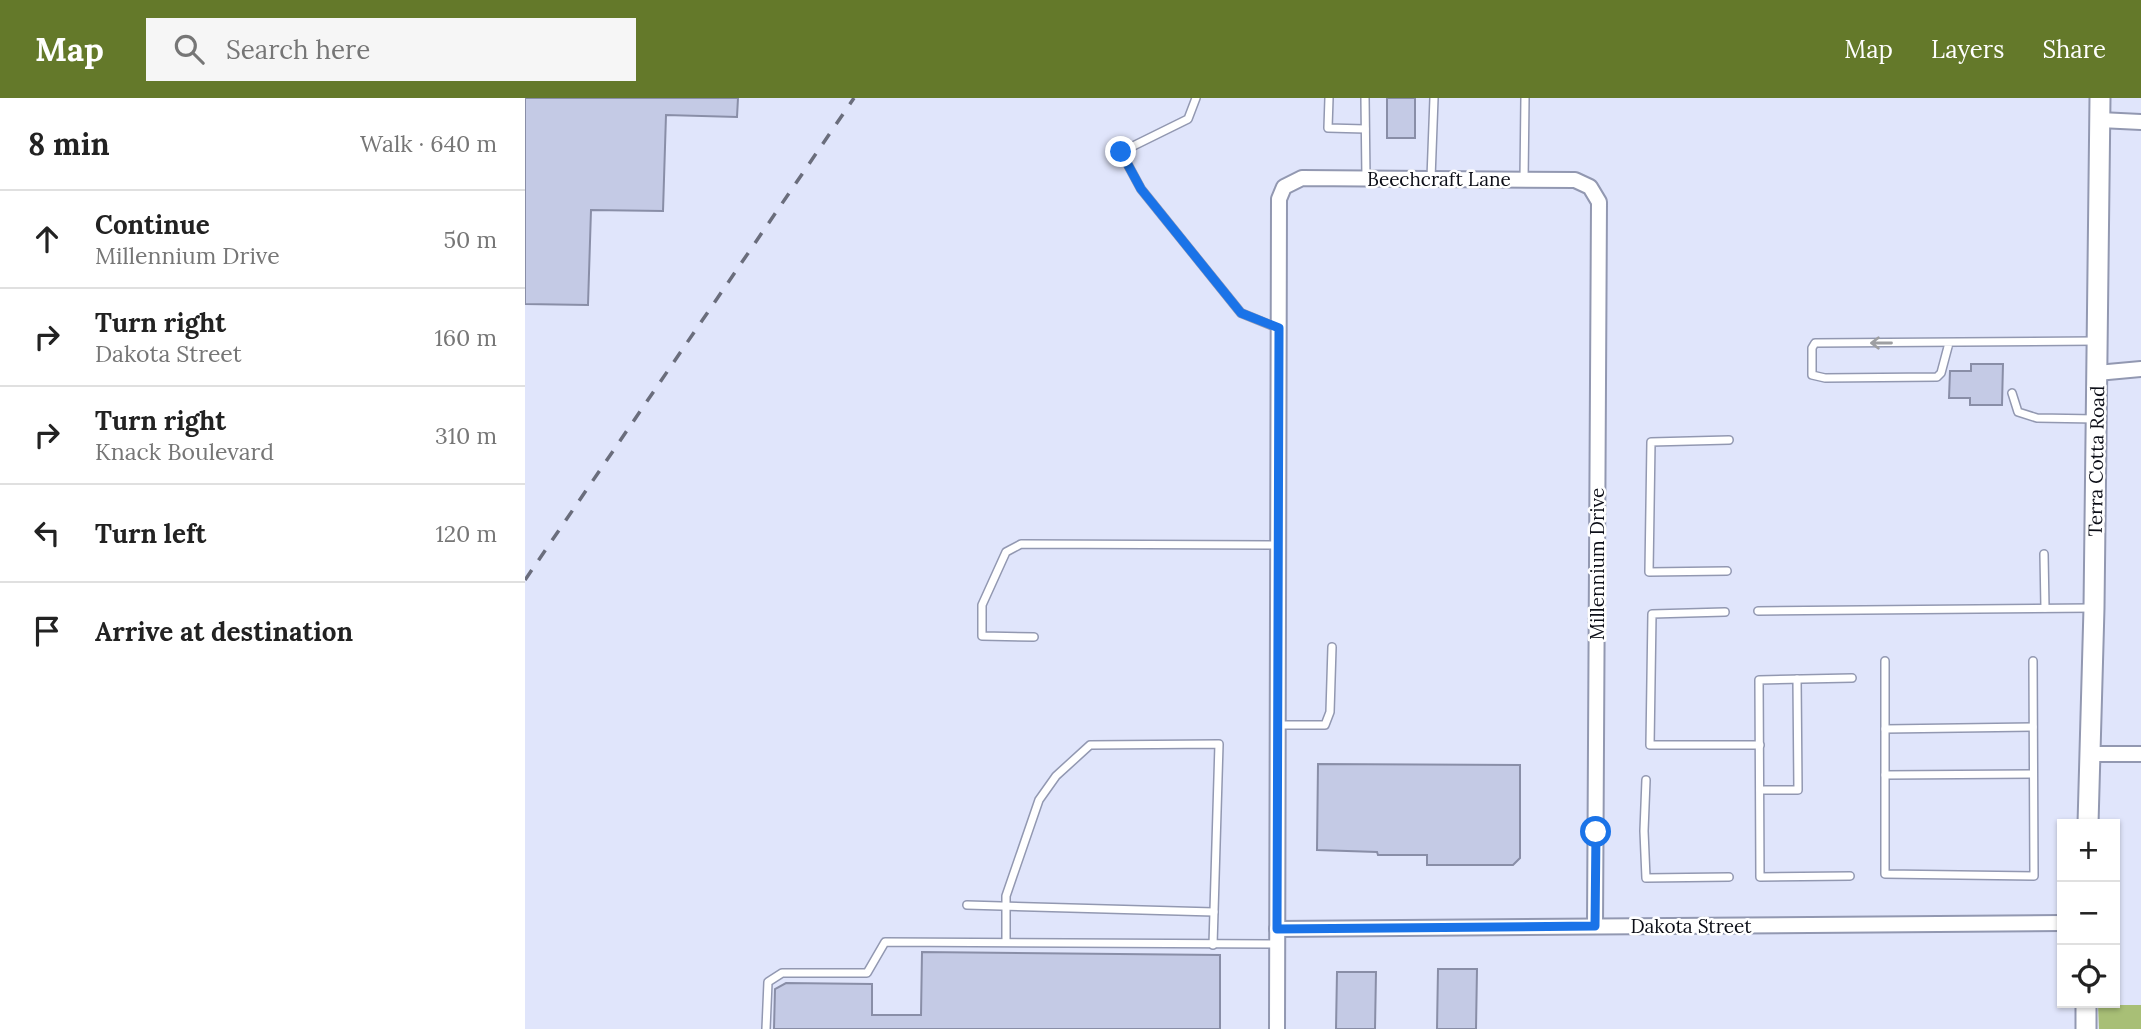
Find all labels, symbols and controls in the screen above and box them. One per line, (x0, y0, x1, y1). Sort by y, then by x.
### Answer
search box (146, 18, 636, 81)
text: Map (35, 28, 104, 70)
icon: search (170, 30, 208, 68)
text: Search here (226, 33, 370, 66)
text: Map (1844, 34, 1893, 65)
text: Layers (1931, 34, 2004, 65)
text: Share (2042, 34, 2106, 65)
text: 8 min (28, 125, 110, 163)
text: Walk · 640 m (360, 129, 497, 158)
route end (1105, 136, 1136, 167)
street label: Beechcraft Lane (1367, 167, 1511, 191)
text: Continue (95, 208, 210, 241)
icon: ahead (28, 220, 66, 258)
text: 50 m (444, 225, 497, 254)
text: Millennium Drive (95, 241, 280, 270)
text: Turn right (95, 306, 226, 339)
icon: right (28, 318, 66, 356)
text: 160 m (434, 323, 497, 352)
one-way arrow (1870, 336, 1893, 350)
text: Dakota Street (95, 339, 242, 368)
street label: Terra Cotta Road (2083, 385, 2109, 537)
text: Turn right (95, 404, 226, 437)
icon: right (28, 416, 66, 454)
text: 310 m (435, 421, 497, 450)
text: Knack Boulevard (95, 437, 274, 466)
street label: Millennium Drive (1585, 488, 1609, 640)
icon: left (28, 514, 66, 552)
text: Turn left (95, 517, 206, 550)
text: 120 m (435, 519, 497, 548)
icon: arrive (28, 612, 66, 650)
text: Arrive at destination (95, 615, 353, 648)
route start (1580, 816, 1611, 847)
map controls (2057, 819, 2120, 1008)
button: + (2057, 819, 2120, 882)
button: − (2057, 882, 2120, 945)
street label: Dakota Street (1630, 914, 1752, 938)
button: locate (2057, 945, 2120, 1008)

